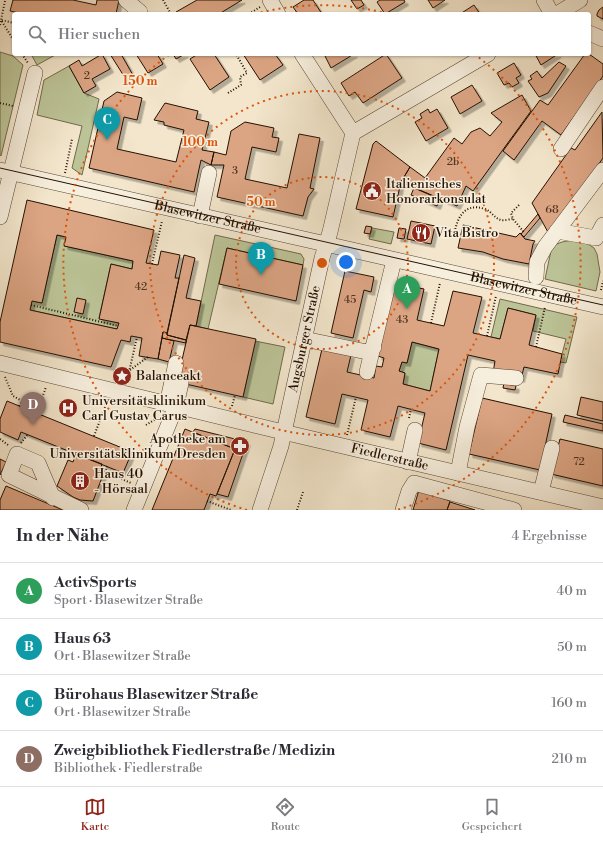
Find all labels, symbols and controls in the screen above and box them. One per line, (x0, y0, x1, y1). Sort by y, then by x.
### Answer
search box (12, 12, 591, 56)
icon: search (26, 23, 48, 45)
text: Hier suchen (58, 25, 140, 44)
house number: 2 (84, 69, 90, 83)
text: 150 m (123, 74, 157, 89)
pin: C (94, 107, 120, 140)
text: 100 m (182, 135, 218, 150)
house number: 2b (447, 155, 459, 169)
house number: 3 (232, 164, 238, 178)
place label: Italienisches Honorarkonsulat (386, 176, 487, 207)
public building icon: Italienisches Honorarkonsulat (361, 180, 383, 202)
text: 50 m (246, 195, 276, 210)
street label: Blasewitzer Straße (152, 197, 263, 237)
house number: 68 (545, 203, 559, 217)
restaurant icon: Vita Bistro (410, 222, 432, 244)
place label: Vita Bistro (434, 225, 498, 241)
pin: B (248, 242, 274, 275)
your location (336, 252, 356, 272)
centre of rings (315, 256, 329, 270)
street label: Blasewitzer Straße (468, 269, 579, 309)
pin: A (394, 276, 420, 309)
house number: 42 (135, 280, 147, 294)
street label: Augsburger Straße (285, 284, 324, 395)
house number: 45 (344, 293, 356, 307)
house number: 43 (396, 313, 408, 327)
place icon: Balanceakt (111, 365, 133, 387)
place label: Balanceakt (135, 368, 201, 384)
pin: D (20, 392, 46, 425)
place label: Universitätsklinikum Carl Gustav Carus (82, 393, 207, 424)
hospital icon: Universitätsklinikum Carl Gustav Carus (57, 397, 79, 419)
place label: Apotheke am Universitätsklinikum Dresden (50, 431, 227, 462)
pharmacy icon: Apotheke am Universitätsklinikum Dresden (229, 435, 251, 457)
street label: Fiedlerstraße (349, 440, 431, 474)
house number: 72 (573, 455, 585, 469)
place label: Haus 40 - Hörsaal (94, 466, 148, 497)
building icon: Haus 40 - Hörsaal (69, 470, 91, 492)
text: In der Nähe (16, 525, 109, 547)
text: 4 Ergebnisse (512, 528, 587, 544)
text: ActivSports (54, 573, 136, 592)
text: A (24, 583, 34, 599)
text: 40 m (557, 583, 587, 599)
text: Sport · Blasewitzer Straße (54, 592, 203, 608)
text: Haus 63 (54, 629, 111, 648)
text: B (24, 639, 34, 655)
text: 50 m (557, 639, 587, 655)
text: Ort · Blasewitzer Straße (54, 648, 191, 664)
text: Bürohaus Blasewitzer Straße (54, 685, 258, 704)
text: C (24, 695, 34, 711)
text: 160 m (551, 695, 587, 711)
text: Ort · Blasewitzer Straße (54, 704, 191, 720)
text: Zweigbibliothek Fiedlerstraße / Medizin (54, 741, 335, 760)
text: D (24, 751, 34, 767)
text: 210 m (552, 751, 587, 767)
text: Bibliothek · Fiedlerstraße (54, 760, 203, 776)
tab: Karte (81, 796, 109, 834)
tab: Route (271, 796, 300, 834)
tab: Gespeichert (462, 796, 522, 834)

